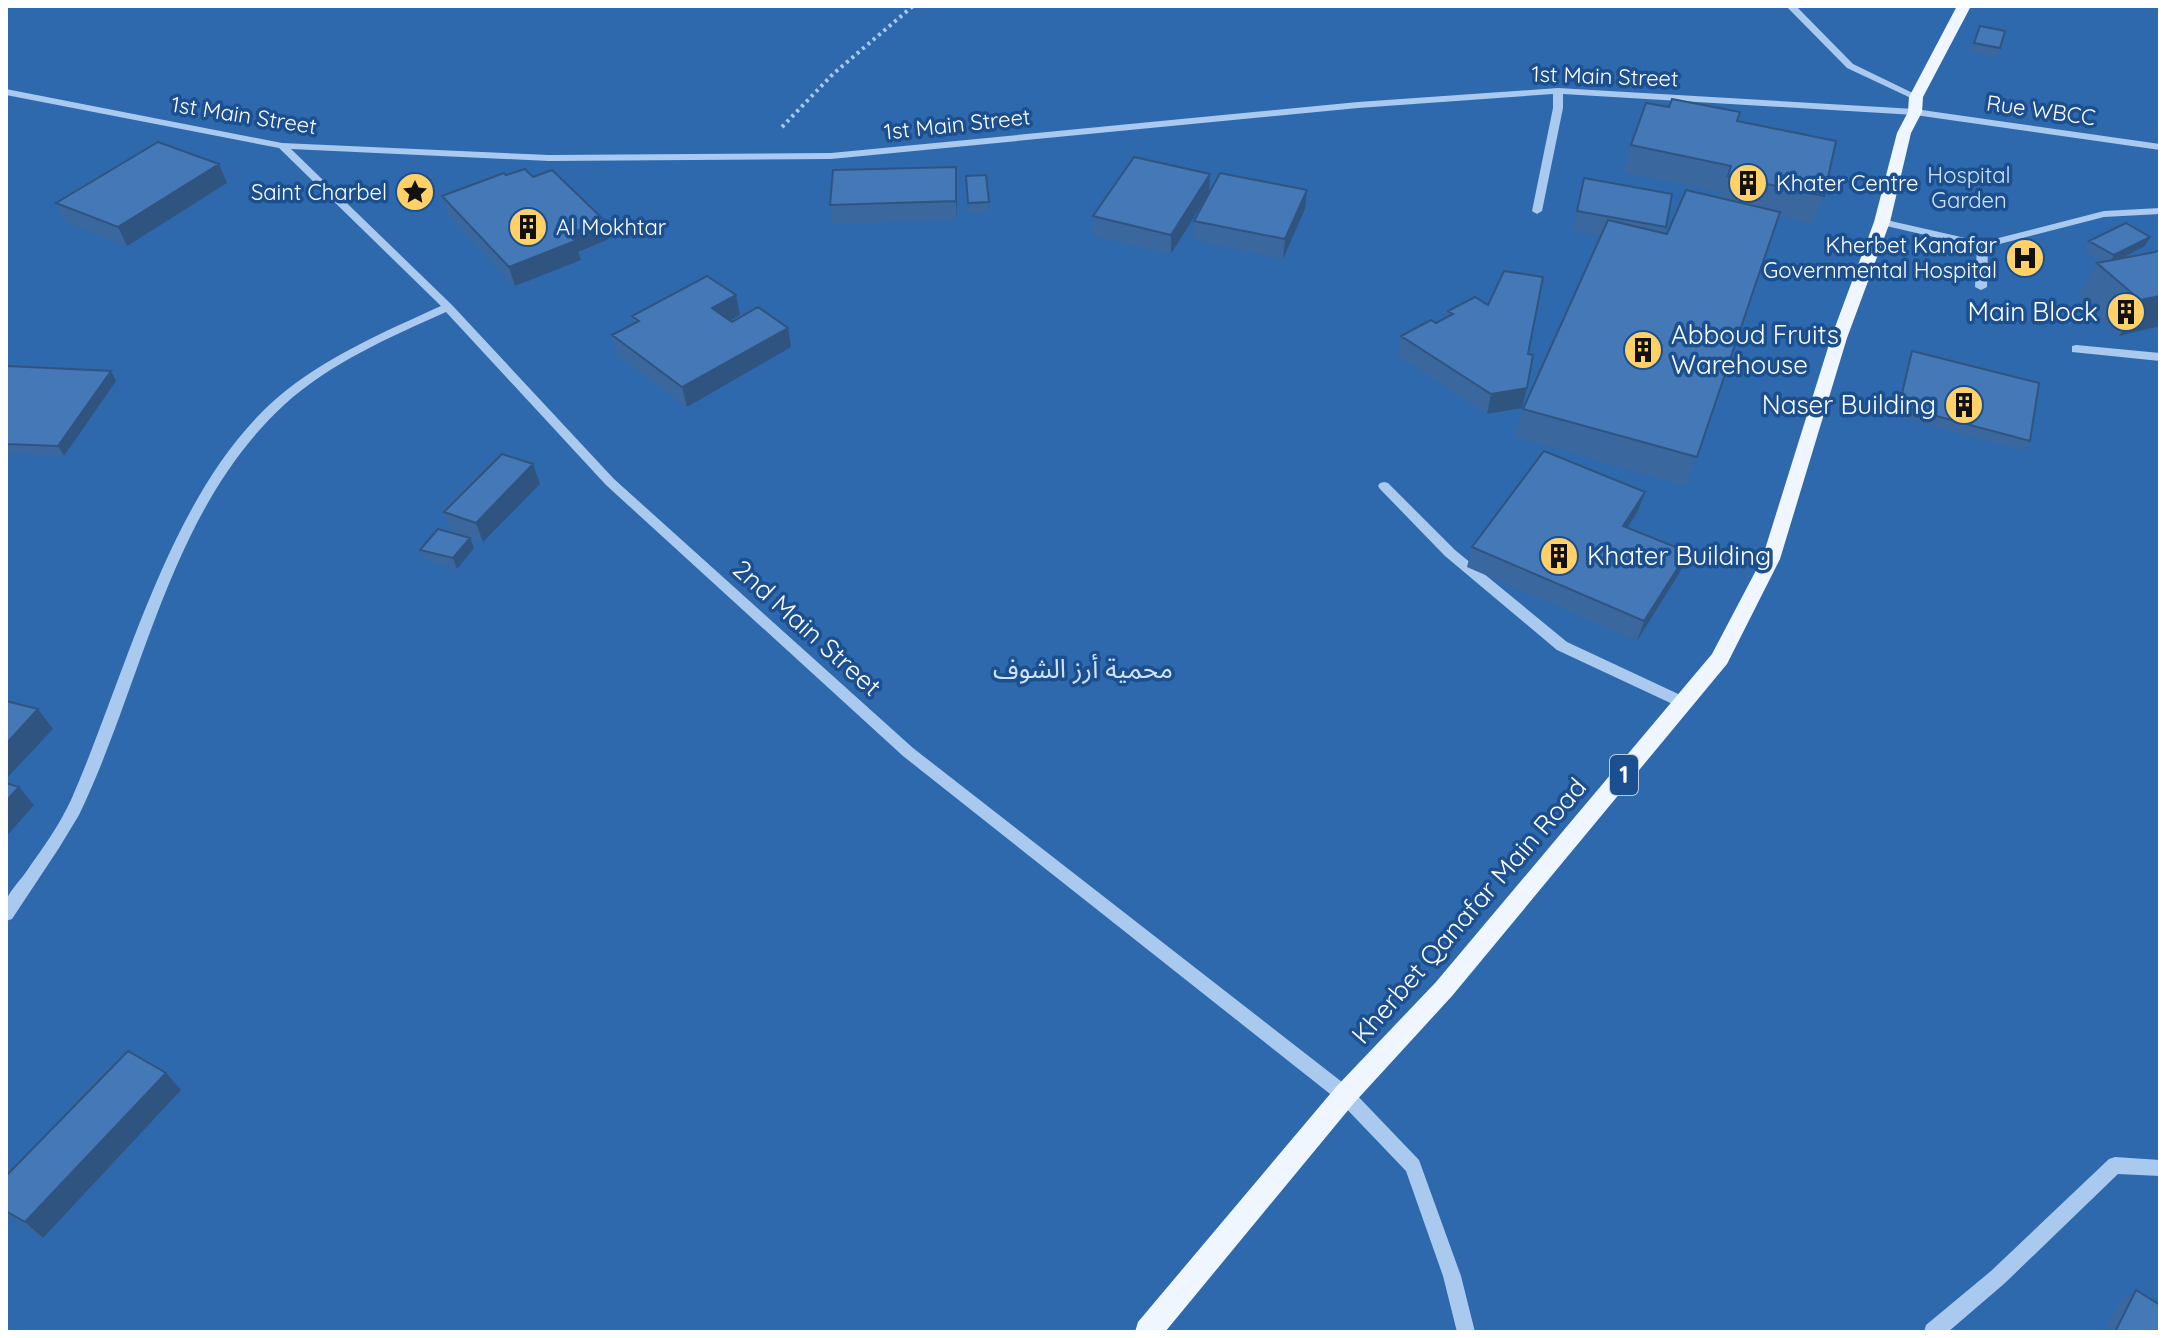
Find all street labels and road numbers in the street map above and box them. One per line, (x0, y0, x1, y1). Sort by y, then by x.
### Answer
street label: 1st Main Street (1531, 59, 1679, 93)
street label: Rue WBCC (1985, 88, 2097, 132)
street label: 1st Main Street (169, 90, 319, 140)
street label: 1st Main Street (882, 102, 1032, 146)
street label: 2nd Main Street (726, 552, 888, 703)
road number: 1 (1610, 755, 1638, 795)
street label: Kherbet Qanafar Main Road (1344, 771, 1593, 1050)

